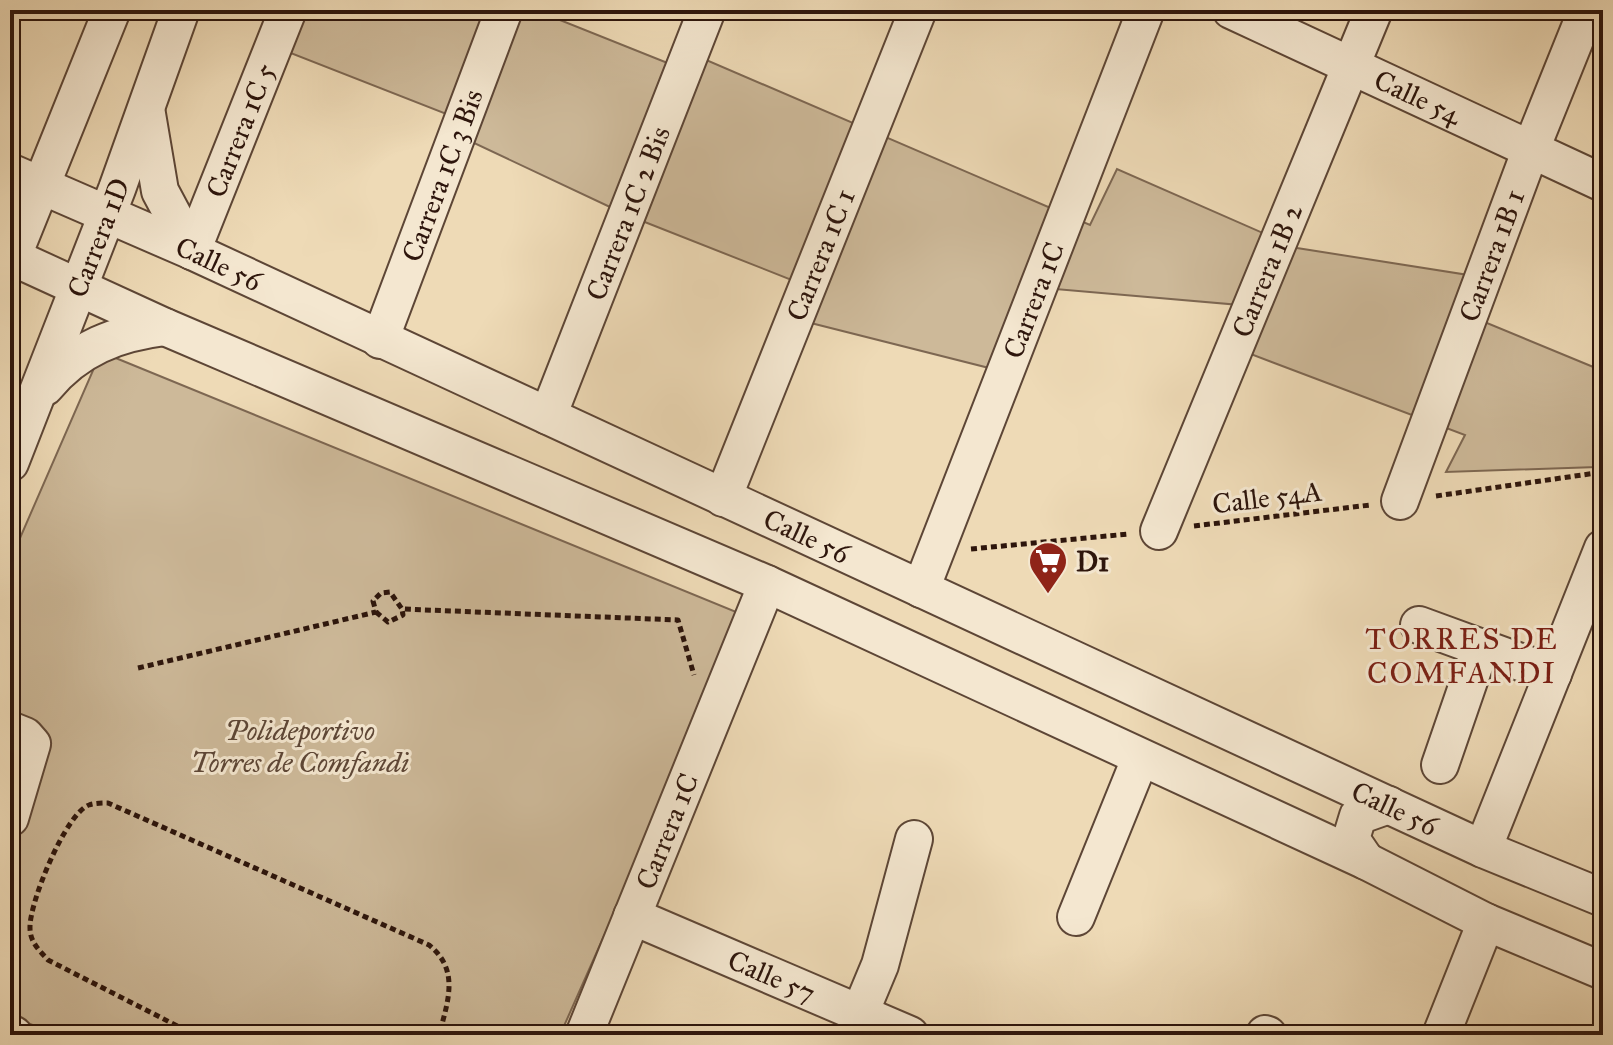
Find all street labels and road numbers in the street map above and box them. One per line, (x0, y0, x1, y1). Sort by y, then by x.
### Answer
street label: Carrera 1C 5 (198, 58, 283, 202)
street label: Calle 54 (1369, 62, 1468, 133)
street label: Carrera 1C 3 Bis (394, 84, 491, 267)
street label: Carrera 1C 2 Bis (578, 121, 678, 305)
street label: Carrera 1D (59, 173, 138, 302)
street label: Carrera 1C 1 (779, 184, 863, 326)
street label: Carrera 1B 1 (1451, 185, 1532, 327)
street label: Carrera 1B 2 (1224, 198, 1310, 342)
street label: Calle 56 (170, 229, 269, 300)
street label: Carrera 1C (995, 237, 1072, 363)
street label: Calle 54A (1210, 473, 1324, 522)
street label: Calle 56 (758, 501, 857, 572)
street label: Carrera 1C (628, 768, 706, 894)
street label: Calle 56 (1346, 774, 1445, 844)
street label: Calle 57 (723, 942, 821, 1010)

